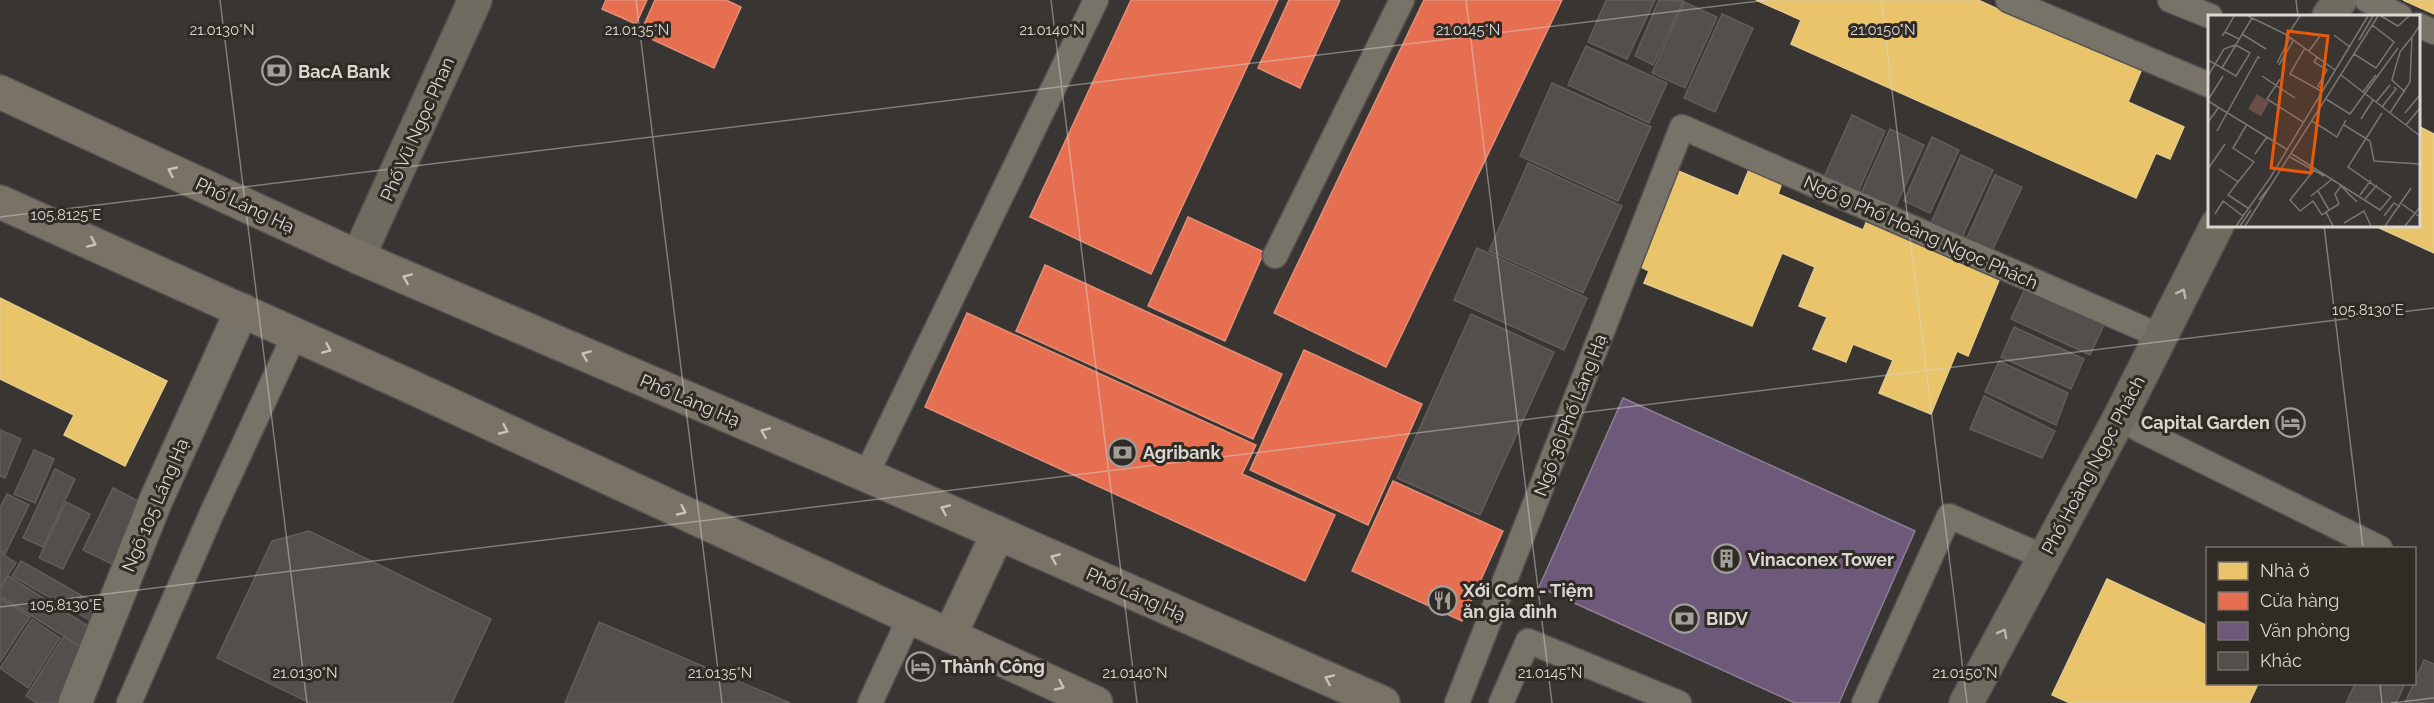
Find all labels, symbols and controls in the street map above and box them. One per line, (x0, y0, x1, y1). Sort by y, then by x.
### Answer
inset map (2208, 15, 2419, 226)
text: 21.0130°N (189, 21, 255, 39)
text: 21.0135°N (605, 21, 669, 39)
text: 21.0140°N (1019, 21, 1085, 39)
text: 21.0145°N (1436, 21, 1500, 39)
text: 21.0150°N (1850, 21, 1916, 39)
street label: Phố Vũ Ngọc Phan (376, 54, 458, 204)
bank icon: BacA Bank (261, 55, 293, 87)
place label: BacA Bank (298, 61, 391, 82)
one-way arrow (167, 166, 178, 178)
street label: Ngõ 9 Phố Hoàng Ngọc Phách (1801, 171, 2041, 293)
street label: Phố Láng Hạ (192, 173, 298, 237)
text: 105.8125°E (30, 206, 102, 224)
one-way arrow (85, 236, 96, 248)
one-way arrow (402, 273, 413, 285)
one-way arrow (2175, 289, 2186, 300)
text: 105.8130°E (2332, 301, 2404, 319)
street label: Ngõ 36 Phố Láng Hạ (1529, 331, 1611, 499)
one-way arrow (321, 341, 332, 353)
one-way arrow (582, 350, 593, 362)
street label: Phố Láng Hạ (637, 370, 743, 430)
street label: Phố Hoàng Ngọc Phách (2037, 372, 2149, 558)
hotel icon: Capital Garden (2275, 406, 2307, 438)
place label: Capital Garden (2141, 412, 2270, 433)
one-way arrow (498, 422, 509, 434)
one-way arrow (761, 427, 772, 439)
street label: Ngõ 105 Láng Hạ (117, 435, 193, 575)
bank icon: Agribank (1106, 436, 1138, 468)
place label: Agribank (1143, 442, 1221, 463)
one-way arrow (675, 504, 686, 516)
one-way arrow (940, 504, 951, 516)
building icon: Vinaconex Tower (1711, 543, 1743, 575)
legend (2206, 547, 2416, 685)
place label: Vinaconex Tower (1748, 549, 1894, 570)
one-way arrow (1050, 553, 1061, 565)
text: Nhà ở (2260, 560, 2310, 581)
street label: Phố Láng Hạ (1083, 563, 1189, 625)
place label: Xới Cơm - Tiệm ăn gia đình (1462, 580, 1593, 622)
restaurant icon: Xới Cơm - Tiệm ăn gia đình (1426, 584, 1458, 616)
text: Cửa hàng (2260, 590, 2339, 611)
text: 105.8130°E (30, 596, 102, 614)
bank icon: BIDV (1669, 602, 1701, 634)
place label: BIDV (1706, 608, 1749, 629)
text: Văn phòng (2260, 620, 2350, 641)
one-way arrow (1996, 629, 2007, 639)
hotel icon: Thành Công (904, 650, 936, 682)
text: Khác (2260, 650, 2302, 671)
place label: Thành Công (941, 656, 1045, 677)
text: 21.0130°N (272, 664, 338, 682)
text: 21.0135°N (688, 664, 752, 682)
text: 21.0140°N (1102, 664, 1168, 682)
text: 21.0145°N (1518, 664, 1582, 682)
text: 21.0150°N (1932, 664, 1998, 682)
one-way arrow (1325, 675, 1336, 687)
one-way arrow (1054, 679, 1065, 691)

